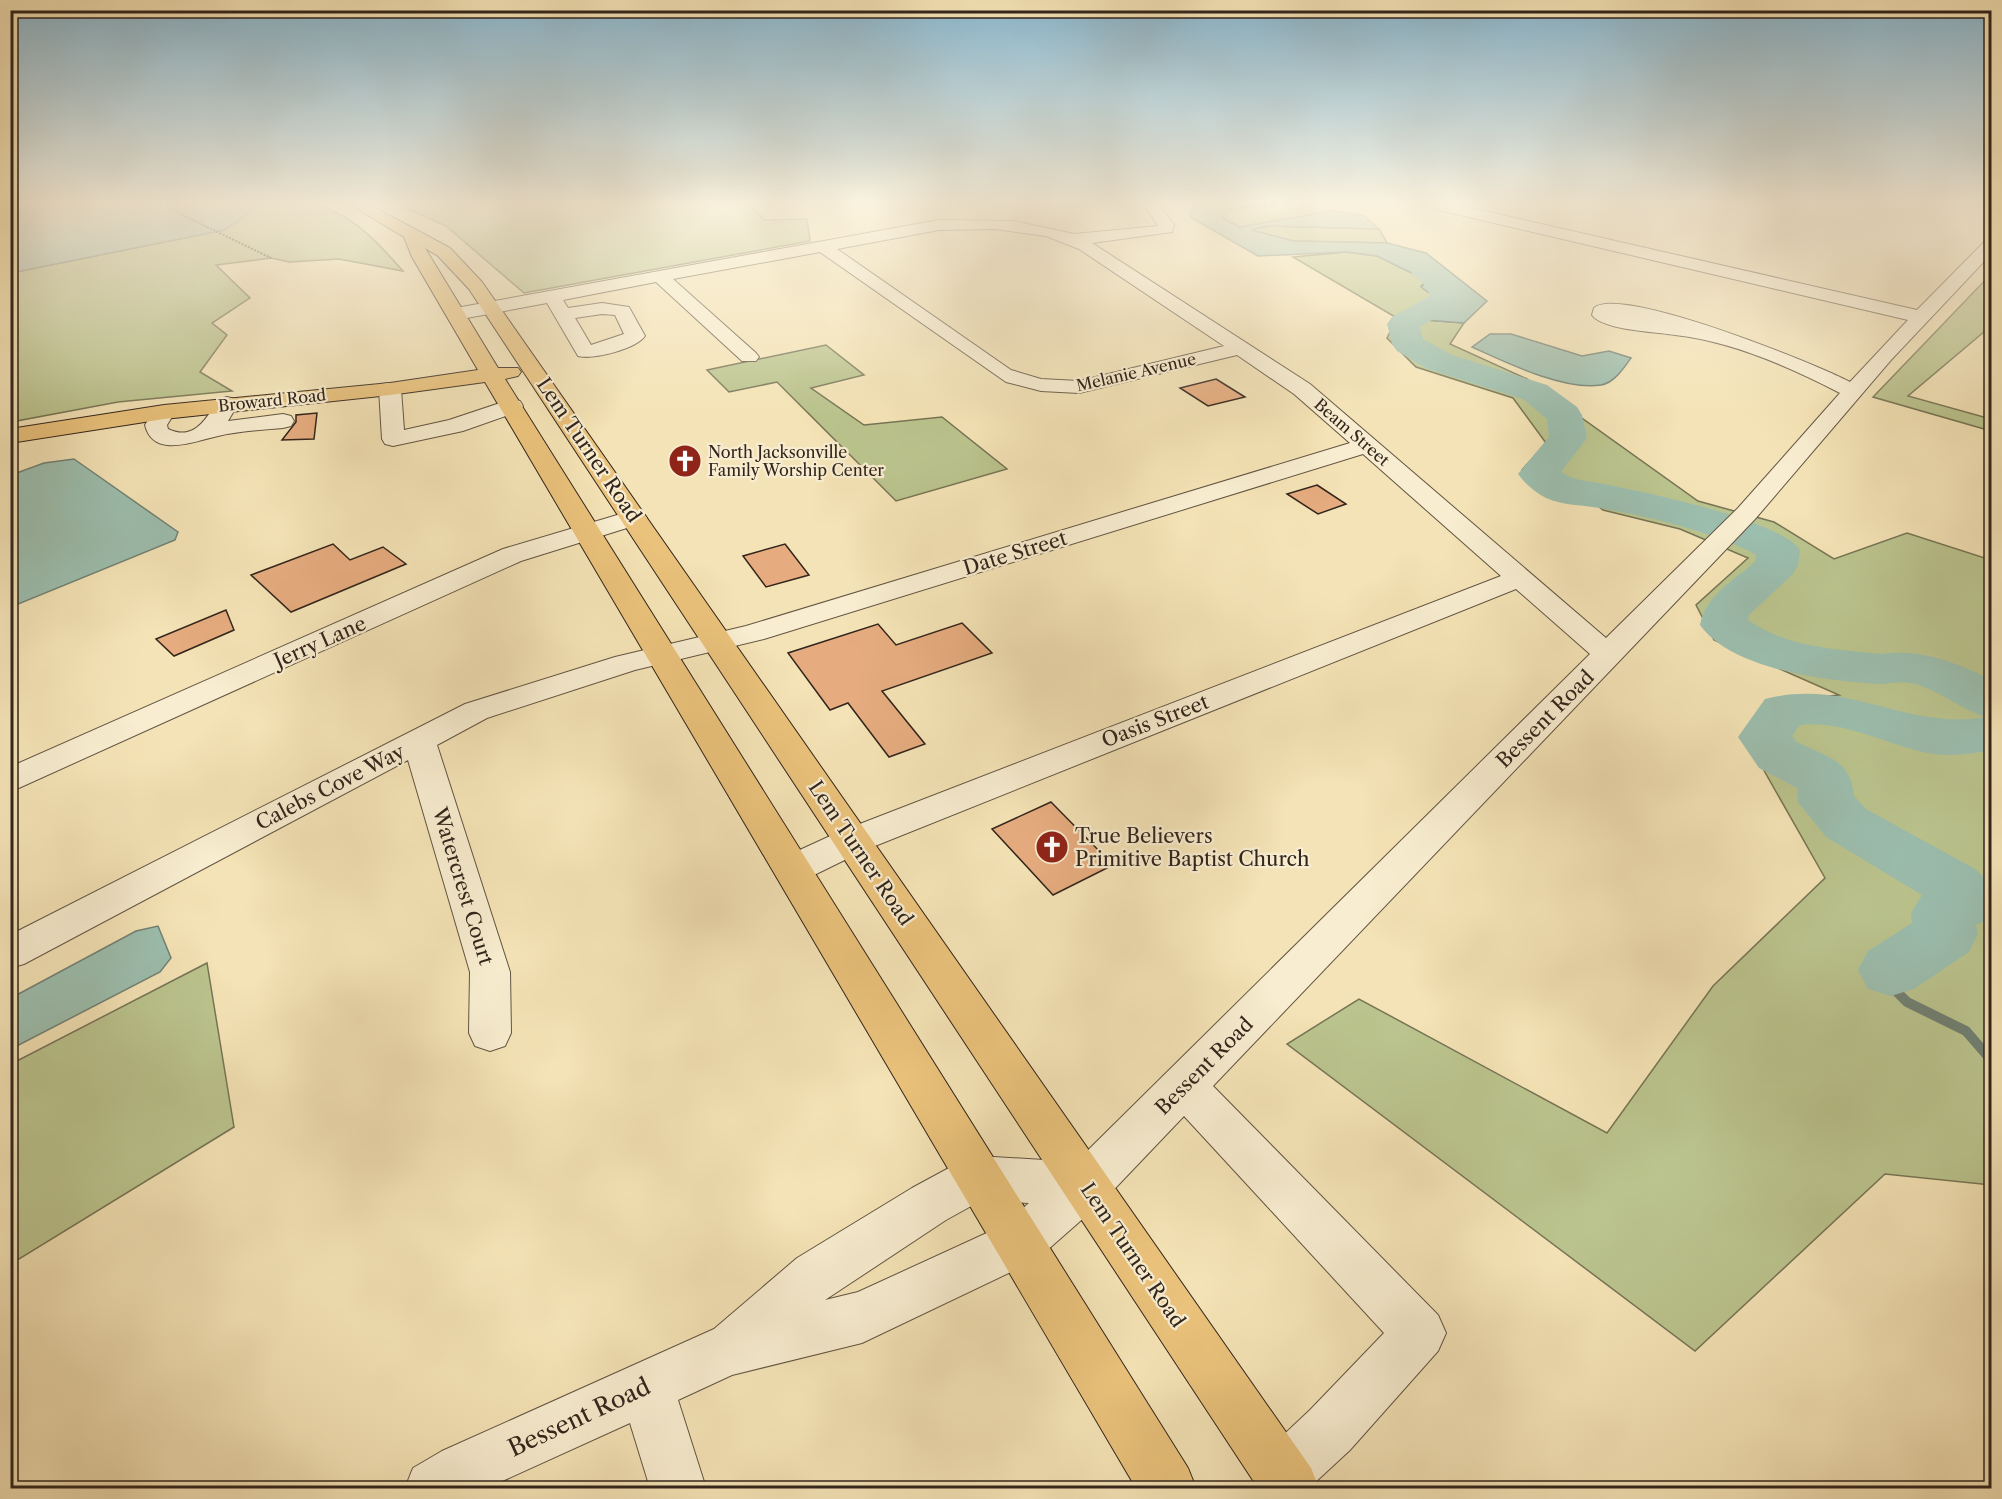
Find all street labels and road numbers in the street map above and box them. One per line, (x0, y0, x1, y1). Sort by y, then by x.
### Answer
street label: Melanie Avenue (1074, 348, 1198, 395)
street label: Lem Turner Road (532, 373, 646, 527)
street label: Broward Road (217, 384, 327, 416)
street label: Beam Street (1310, 394, 1394, 470)
street label: Date Street (960, 526, 1070, 580)
street label: Jerry Lane (268, 611, 370, 674)
street label: Bessent Road (1491, 665, 1599, 773)
street label: Oasis Street (1098, 690, 1212, 752)
street label: Calebs Cove Way (252, 739, 409, 835)
street label: Lem Turner Road (804, 776, 918, 930)
street label: Watercrest Court (427, 803, 498, 968)
street label: Bessent Road (1150, 1012, 1258, 1120)
street label: Lem Turner Road (1076, 1178, 1190, 1332)
street label: Bessent Road (503, 1371, 655, 1463)

